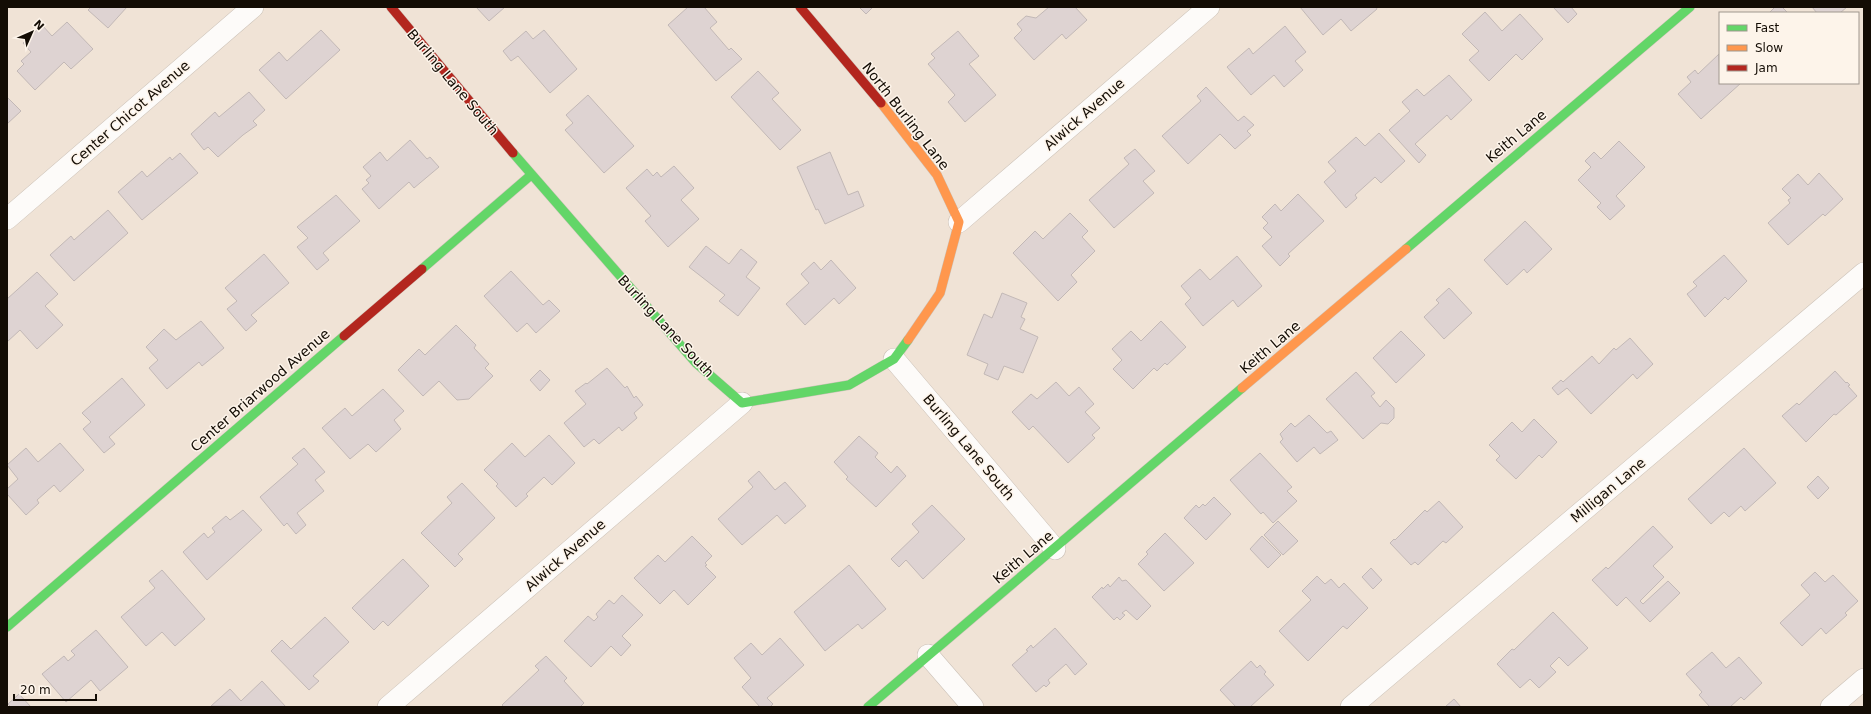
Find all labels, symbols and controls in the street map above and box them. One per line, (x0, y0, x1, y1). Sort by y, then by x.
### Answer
north arrow (12, 12, 52, 52)
legend (1719, 12, 1859, 84)
text: N (31, 17, 47, 33)
text: Fast (1755, 21, 1779, 35)
street label: Burling Lane South (404, 26, 502, 138)
text: Slow (1755, 41, 1783, 55)
street label: Center Chicot Avenue (67, 57, 193, 169)
street label: North Burling Lane (859, 59, 953, 173)
text: Jam (1754, 61, 1778, 75)
street label: Alwick Avenue (1041, 75, 1127, 153)
street label: Keith Lane (1483, 106, 1549, 166)
street label: Burling Lane South (615, 272, 717, 380)
street label: Keith Lane (1237, 317, 1303, 377)
street label: Center Briarwood Avenue (187, 325, 333, 455)
street label: Burling Lane South (920, 391, 1018, 503)
street label: Milligan Lane (1568, 454, 1648, 526)
street label: Alwick Avenue (522, 516, 608, 594)
street label: Keith Lane (990, 527, 1056, 587)
scale bar (14, 676, 96, 702)
text: 20 m (20, 683, 51, 697)

